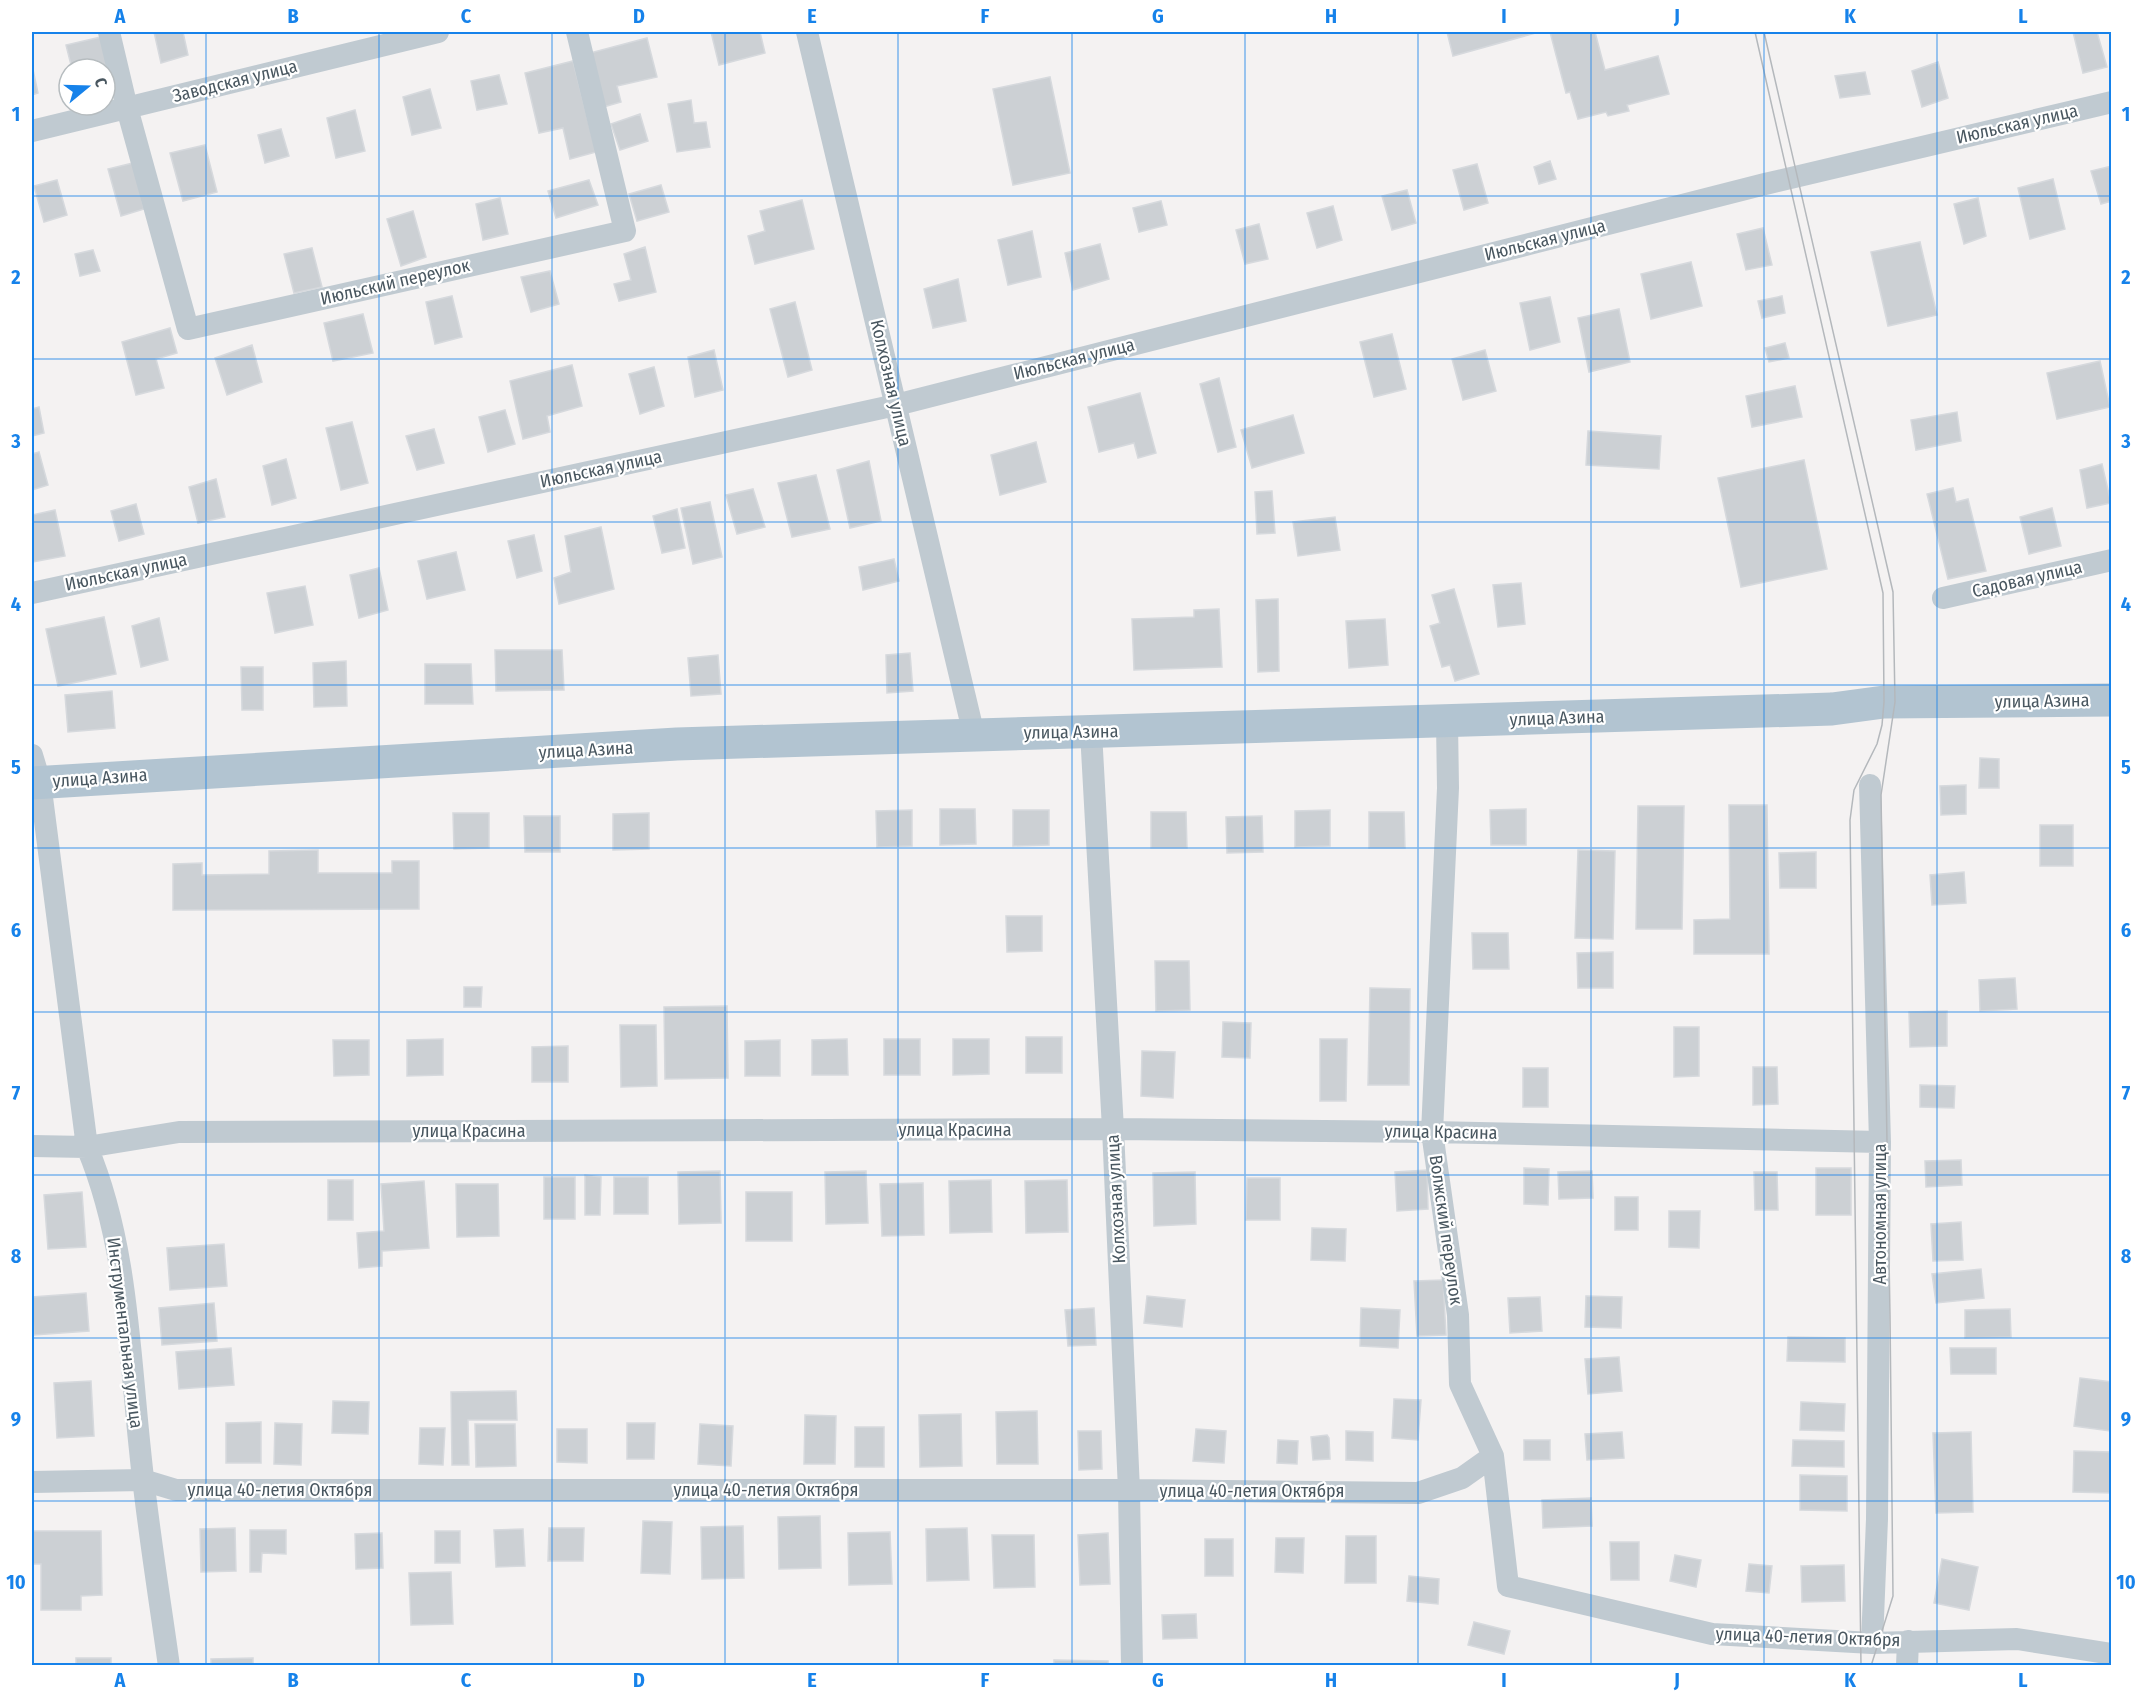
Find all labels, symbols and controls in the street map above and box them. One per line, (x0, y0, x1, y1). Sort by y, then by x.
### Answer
text: A (114, 4, 127, 28)
text: B (287, 4, 299, 28)
text: C (461, 4, 472, 28)
text: D (633, 4, 645, 28)
text: E (807, 4, 817, 28)
text: F (981, 4, 990, 28)
text: G (1152, 4, 1164, 28)
text: H (1325, 4, 1337, 28)
text: I (1501, 4, 1507, 28)
text: J (1673, 4, 1680, 28)
text: K (1844, 4, 1856, 28)
text: L (2018, 4, 2028, 28)
street label: Заводская улица (170, 55, 300, 107)
north arrow (57, 57, 117, 117)
text: С (90, 75, 111, 90)
street label: Июльская улица (1954, 99, 2080, 149)
text: 1 (12, 102, 20, 126)
text: 1 (2122, 102, 2130, 126)
street label: Июльская улица (1482, 214, 1608, 266)
street label: Июльский переулок (318, 254, 472, 310)
text: 2 (10, 265, 21, 289)
text: 2 (2120, 265, 2131, 289)
street label: Колхозная улица (866, 318, 916, 449)
street label: Июльская улица (1011, 333, 1137, 385)
text: 3 (10, 429, 21, 453)
text: 3 (2120, 429, 2131, 453)
street label: Июльская улица (538, 445, 664, 493)
street label: Июльская улица (63, 548, 189, 596)
street label: Садовая улица (1970, 556, 2084, 602)
text: 4 (11, 592, 21, 616)
text: 4 (2121, 592, 2131, 616)
street label: улица Азина (1994, 689, 2090, 713)
street label: улица Азина (1509, 705, 1605, 731)
street label: улица Азина (1023, 720, 1119, 744)
street label: улица Азина (538, 737, 634, 763)
text: 5 (11, 755, 21, 779)
text: 5 (2121, 755, 2131, 779)
street label: улица Азина (52, 764, 148, 792)
text: 6 (11, 918, 21, 942)
text: 6 (2121, 918, 2131, 942)
text: 7 (12, 1081, 21, 1105)
text: 7 (2122, 1081, 2131, 1105)
street label: улица Красина (899, 1119, 1012, 1141)
street label: улица Красина (413, 1120, 526, 1142)
street label: улица Красина (1384, 1120, 1498, 1144)
street label: Колхозная улица (1102, 1134, 1130, 1264)
street label: Автономная улица (1869, 1143, 1891, 1285)
street label: Волжский переулок (1425, 1154, 1467, 1307)
street label: Инструментальная улица (102, 1236, 148, 1430)
text: 8 (11, 1244, 22, 1268)
text: 8 (2121, 1244, 2132, 1268)
text: 9 (11, 1407, 21, 1431)
text: 9 (2121, 1407, 2131, 1431)
street label: улица 40-летия Октября (188, 1479, 372, 1501)
street label: улица 40-летия Октября (674, 1479, 858, 1501)
street label: улица 40-летия Октября (1160, 1480, 1344, 1502)
text: 10 (6, 1570, 26, 1594)
text: 10 (2116, 1570, 2136, 1594)
street label: улица 40-летия Октября (1715, 1623, 1901, 1651)
text: A (114, 1668, 127, 1692)
text: B (287, 1668, 299, 1692)
text: C (461, 1668, 472, 1692)
text: D (633, 1668, 645, 1692)
text: E (807, 1668, 817, 1692)
text: F (981, 1668, 990, 1692)
text: G (1152, 1668, 1164, 1692)
text: H (1325, 1668, 1337, 1692)
text: I (1501, 1668, 1507, 1692)
text: J (1673, 1668, 1680, 1692)
text: K (1844, 1668, 1856, 1692)
text: L (2018, 1668, 2028, 1692)

